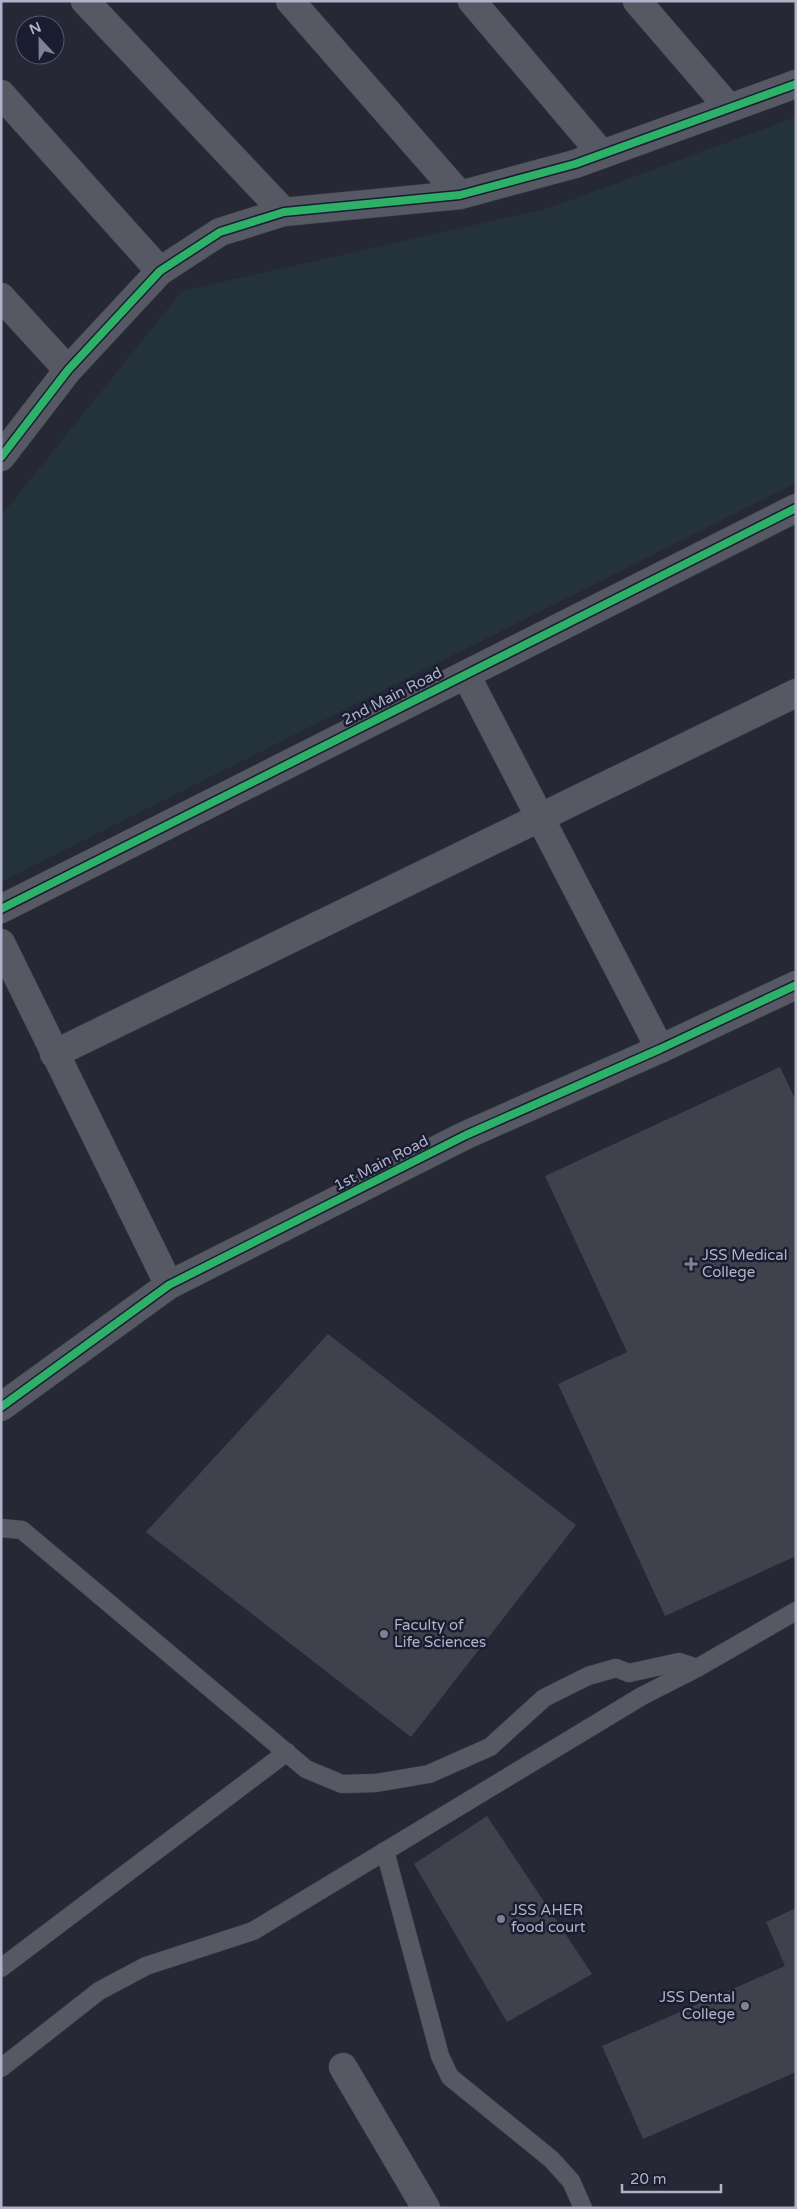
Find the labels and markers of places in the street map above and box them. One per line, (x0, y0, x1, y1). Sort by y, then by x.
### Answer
place label: JSS Medical College (702, 1246, 788, 1281)
marker: JSS Medical College (684, 1257, 698, 1271)
place label: Faculty of Life Sciences (394, 1616, 486, 1651)
marker: Faculty of Life Sciences (378, 1628, 390, 1640)
place label: JSS AHER food court (511, 1901, 586, 1936)
marker: JSS AHER food court (495, 1913, 507, 1925)
place label: JSS Dental College (659, 1988, 735, 2023)
marker: JSS Dental College (739, 2000, 751, 2012)

